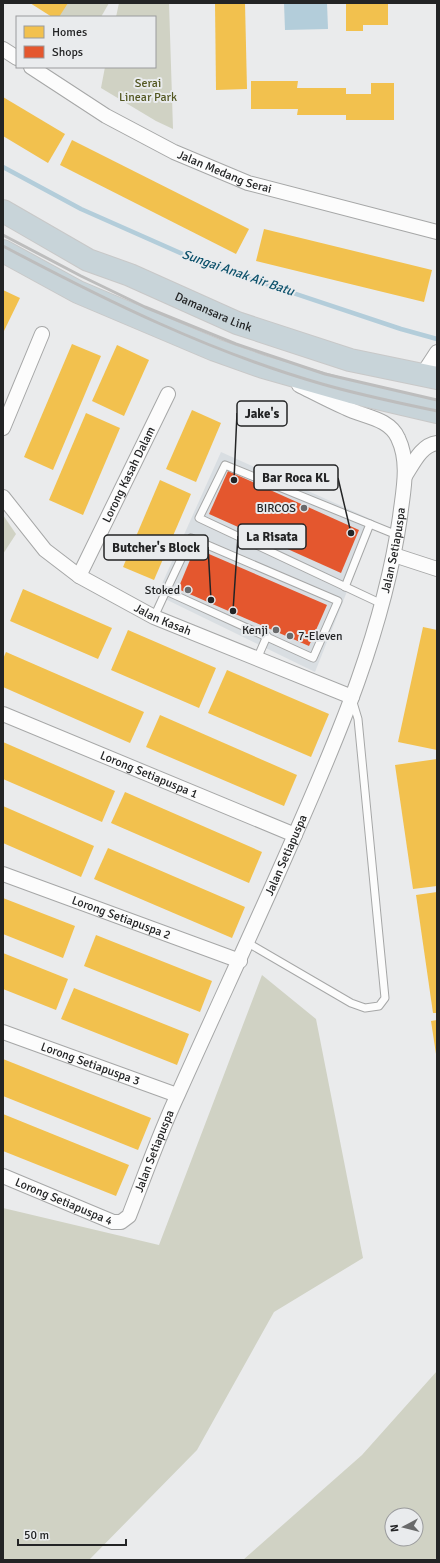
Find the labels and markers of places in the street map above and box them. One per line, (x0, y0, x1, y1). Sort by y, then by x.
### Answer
callout: Jake's (237, 401, 287, 426)
callout: Bar Roca KL (254, 465, 338, 490)
place label: BIRCOS (256, 501, 296, 516)
marker: BIRCOS (299, 503, 309, 513)
callout: La Risata (238, 524, 306, 549)
callout: Butcher's Block (104, 535, 208, 560)
place label: Stoked (145, 583, 180, 598)
marker: Stoked (183, 585, 193, 595)
place label: Kenji (242, 623, 268, 638)
marker: Kenji (271, 625, 281, 635)
place label: 7-Eleven (298, 629, 343, 644)
marker: 7-Eleven (285, 631, 295, 641)

